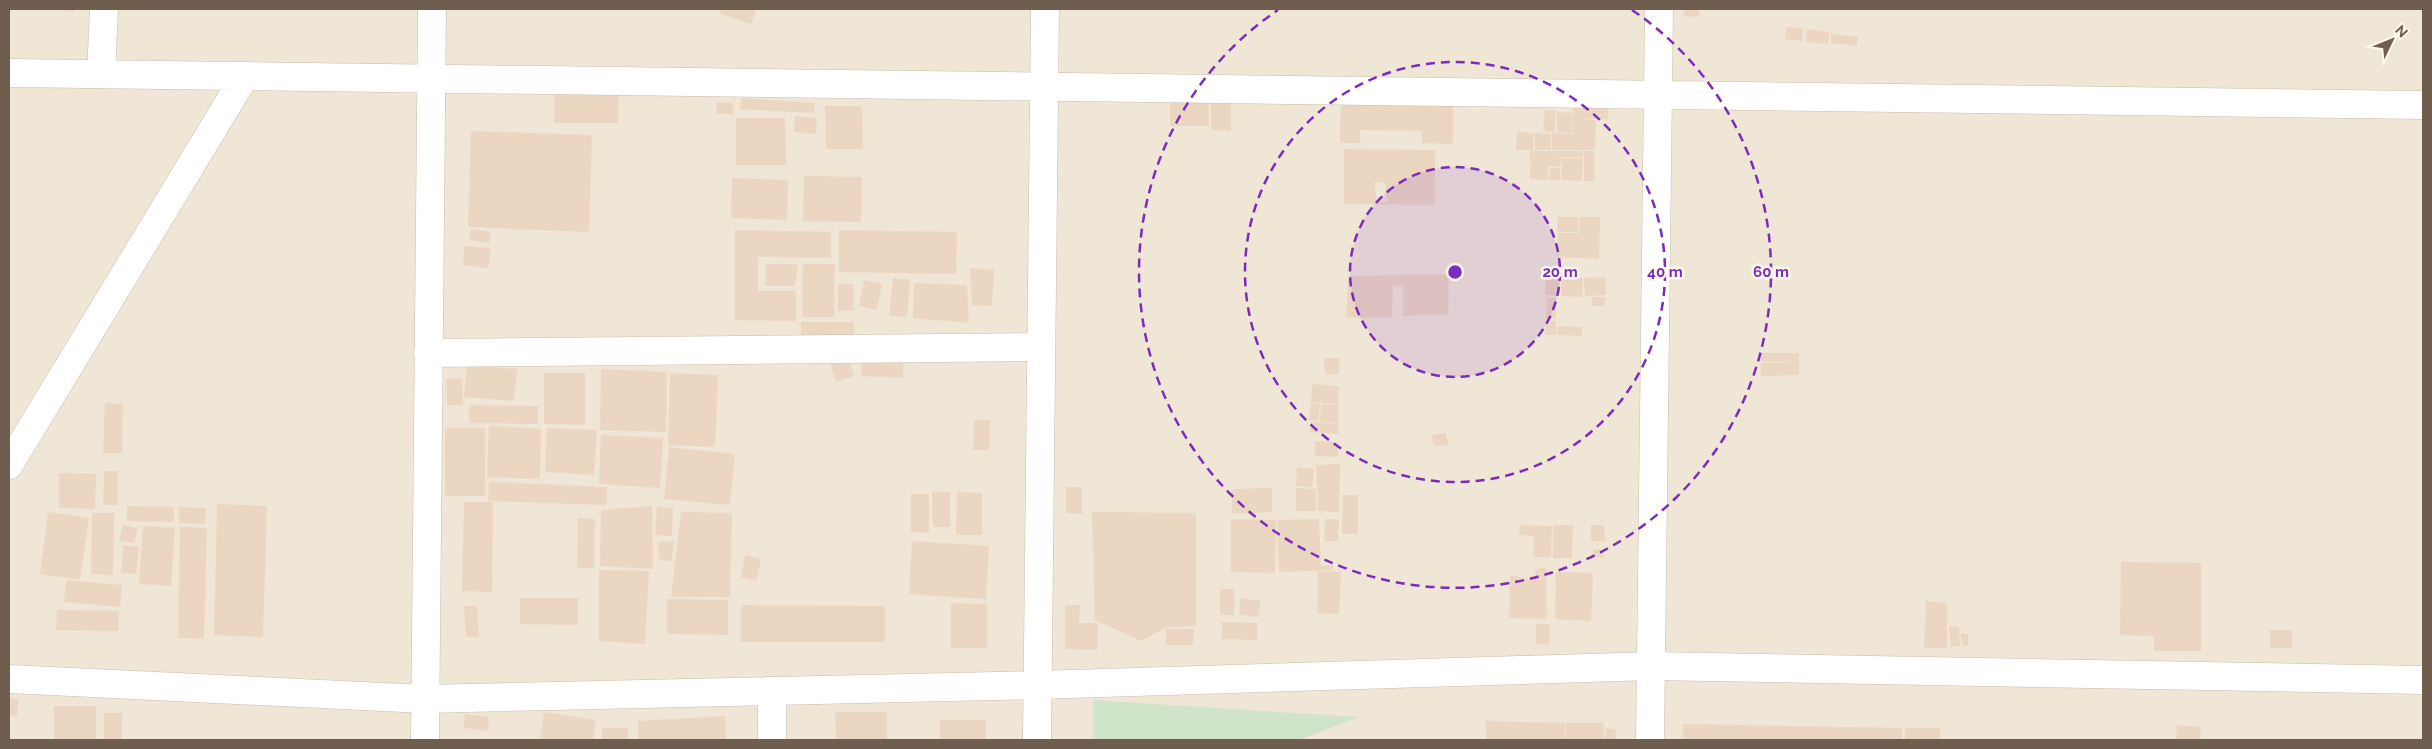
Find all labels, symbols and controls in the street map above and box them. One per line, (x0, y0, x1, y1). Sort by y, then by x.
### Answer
north arrow (2367, 15, 2417, 65)
text: N (2392, 22, 2411, 40)
centre of rings (1446, 263, 1464, 281)
text: 20 m (1542, 263, 1578, 281)
text: 40 m (1647, 263, 1683, 281)
text: 60 m (1753, 263, 1789, 281)

